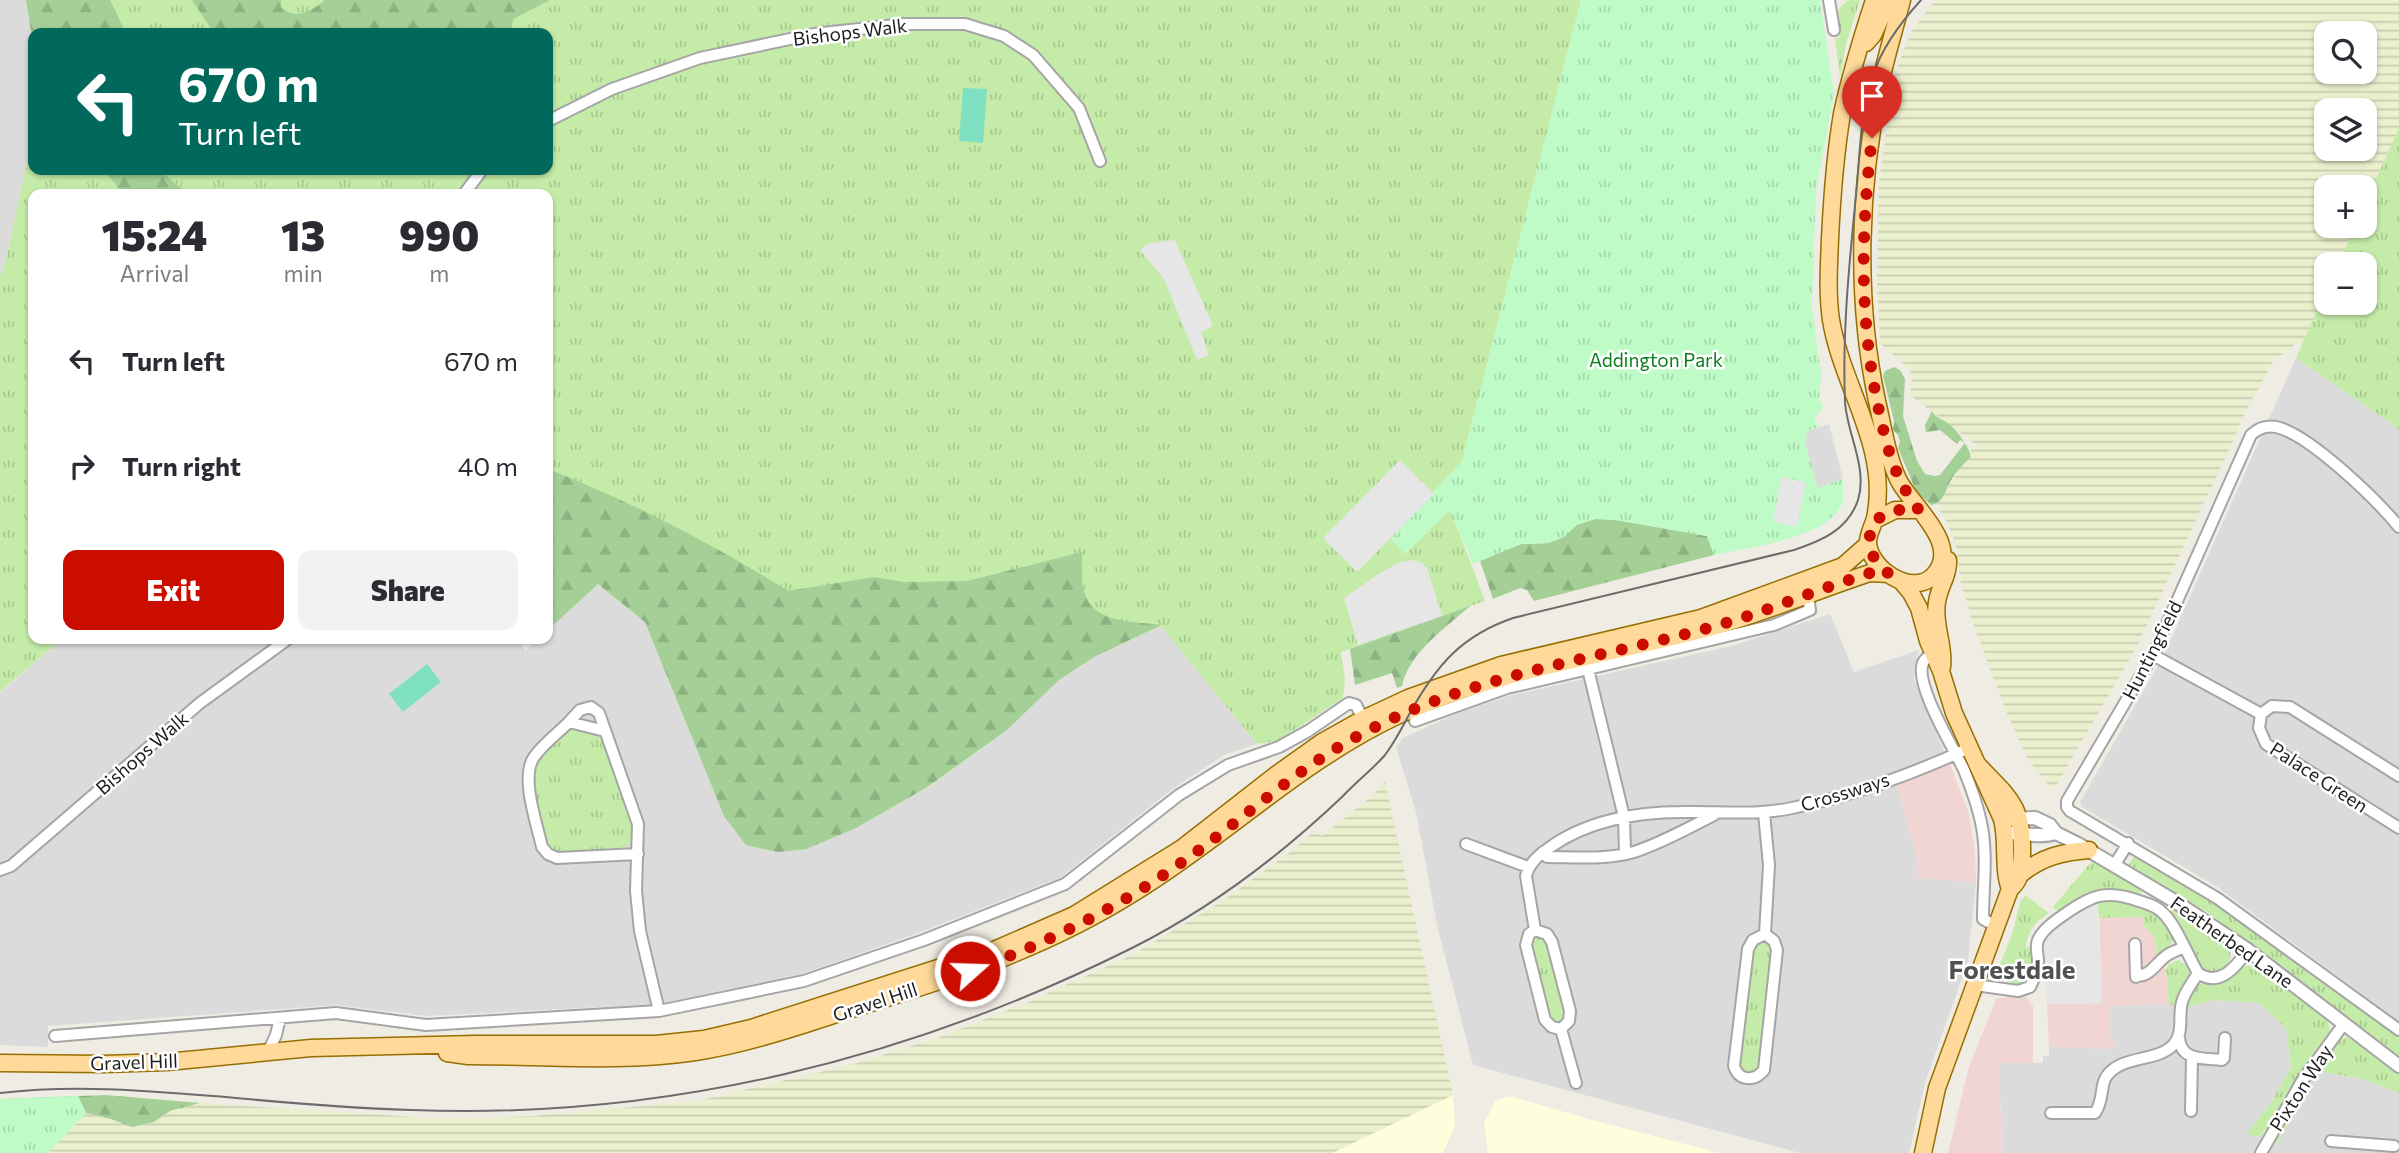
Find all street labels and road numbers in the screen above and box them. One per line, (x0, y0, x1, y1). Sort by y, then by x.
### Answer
street label: Bishops Walk (792, 13, 908, 50)
street label: Huntingfield (2117, 597, 2186, 703)
street label: Bishops Walk (91, 706, 193, 799)
street label: Palace Green (2266, 736, 2372, 817)
street label: Crossways (1798, 767, 1892, 816)
street label: Featherbed Lane (2167, 891, 2298, 992)
street label: Gravel Hill (830, 977, 920, 1026)
street label: Pixton Way (2264, 1040, 2337, 1135)
street label: Gravel Hill (90, 1048, 178, 1075)

